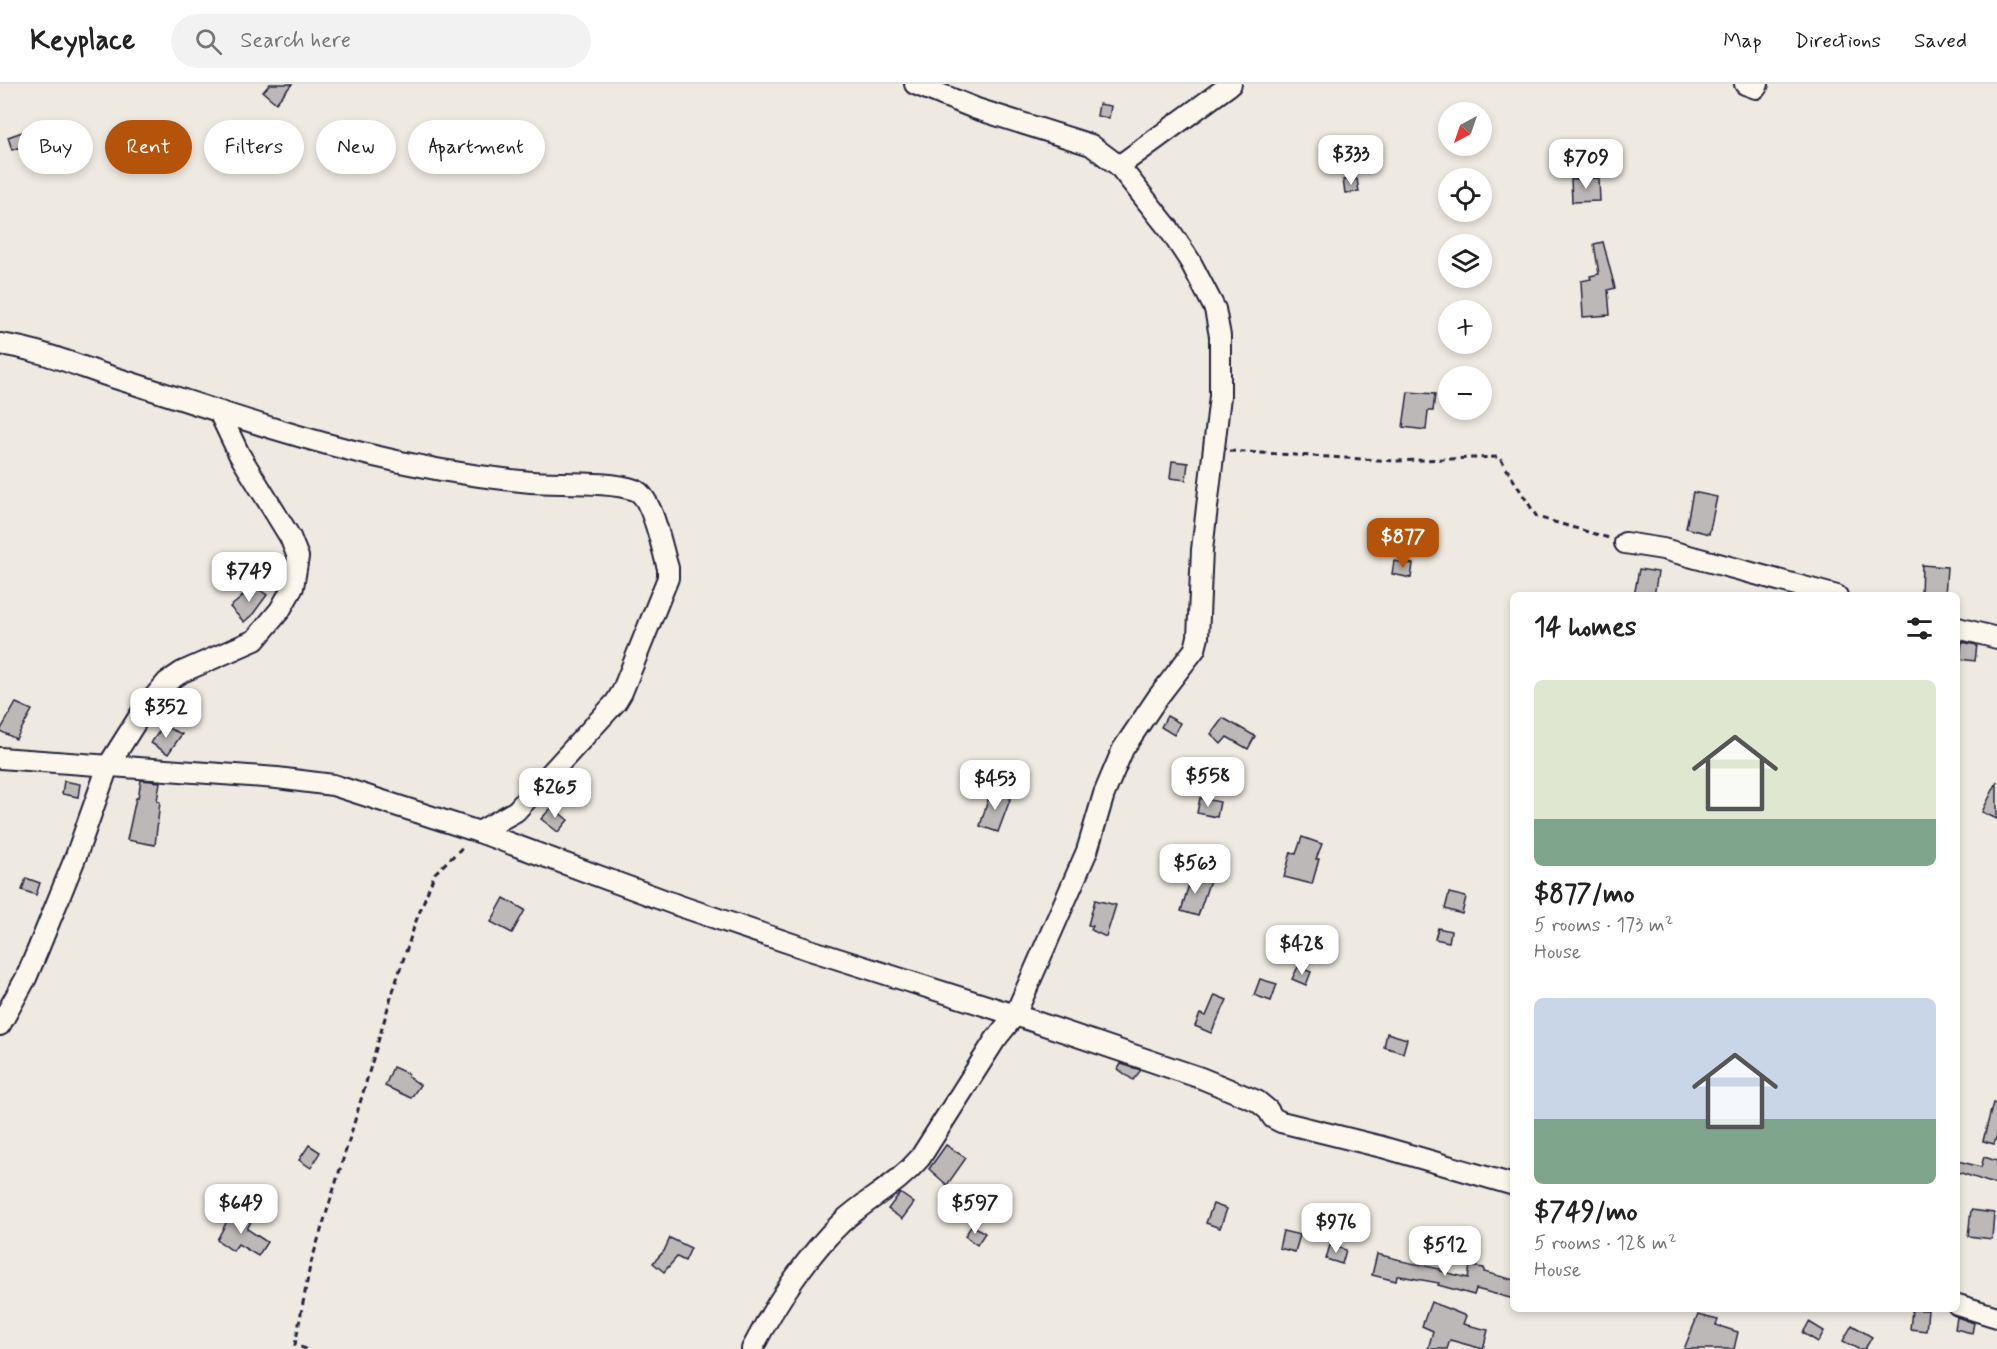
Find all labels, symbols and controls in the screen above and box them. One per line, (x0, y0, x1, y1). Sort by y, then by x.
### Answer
search box (171, 14, 591, 68)
text: Keyplace (30, 23, 135, 60)
icon: search (192, 25, 225, 58)
text: Search here (240, 27, 351, 55)
text: Map (1723, 27, 1762, 55)
text: Directions (1795, 27, 1881, 55)
text: Saved (1914, 27, 1967, 55)
north arrow (1438, 102, 1492, 156)
map controls (1438, 102, 1492, 420)
chip: Buy (18, 120, 93, 174)
chip: Rent (105, 120, 192, 174)
chip: Filters (204, 120, 304, 174)
chip: New (316, 120, 396, 174)
chip: Apartment (408, 120, 545, 174)
pin: $333 (1315, 135, 1387, 186)
pin: $709 (1550, 139, 1622, 190)
text: $333 (1332, 141, 1370, 168)
text: $709 (1563, 145, 1609, 172)
button: locate (1438, 168, 1492, 222)
button: layers (1438, 234, 1492, 288)
button: + (1438, 300, 1492, 354)
button: − (1438, 366, 1492, 420)
pin: $877 (1367, 518, 1439, 569)
text: $877 (1381, 524, 1425, 551)
pin: $749 (213, 552, 285, 603)
text: $749 (226, 558, 272, 585)
text: 14 homes (1534, 611, 1636, 645)
icon: filters (1903, 612, 1936, 645)
pin: $352 (130, 688, 202, 739)
text: $352 (144, 694, 188, 721)
icon: home (1681, 719, 1789, 827)
pin: $558 (1172, 757, 1244, 808)
pin: $453 (959, 760, 1031, 811)
text: $558 (1185, 763, 1231, 790)
text: $453 (974, 766, 1016, 793)
pin: $265 (519, 768, 591, 819)
text: $265 (533, 774, 577, 801)
pin: $563 (1159, 844, 1231, 895)
text: $563 (1174, 850, 1217, 877)
text: $877/mo (1534, 878, 1635, 912)
text: 5 rooms · 173 m² (1534, 912, 1673, 939)
pin: $428 (1266, 925, 1338, 976)
text: $428 (1280, 931, 1324, 958)
text: House (1534, 939, 1581, 966)
icon: home (1681, 1037, 1789, 1145)
pin: $649 (205, 1184, 277, 1235)
pin: $597 (939, 1184, 1011, 1235)
text: $649 (219, 1190, 263, 1217)
text: $597 (952, 1190, 998, 1217)
text: $749/mo (1534, 1196, 1638, 1230)
pin: $976 (1300, 1203, 1372, 1254)
text: $976 (1315, 1209, 1357, 1236)
pin: $512 (1409, 1226, 1481, 1277)
text: 5 rooms · 128 m² (1534, 1230, 1677, 1257)
text: $512 (1423, 1232, 1467, 1259)
text: House (1534, 1257, 1581, 1284)

